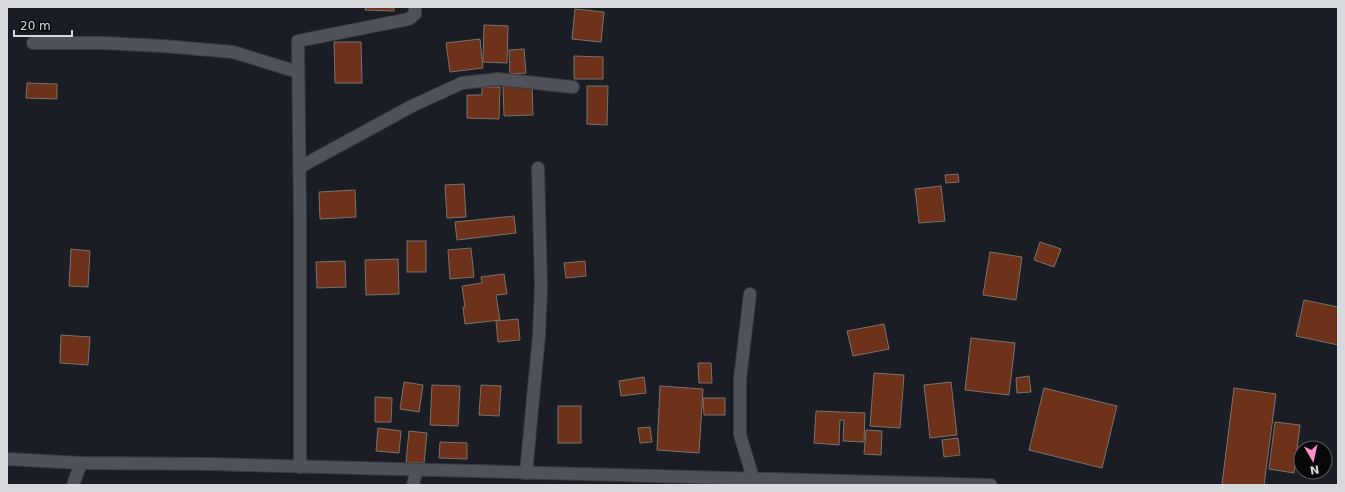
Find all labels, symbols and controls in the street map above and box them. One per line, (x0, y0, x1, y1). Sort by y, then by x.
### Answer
scale bar (14, 12, 72, 38)
text: 20 m (20, 19, 51, 33)
north arrow (1293, 440, 1333, 480)
text: N (1309, 462, 1320, 477)

